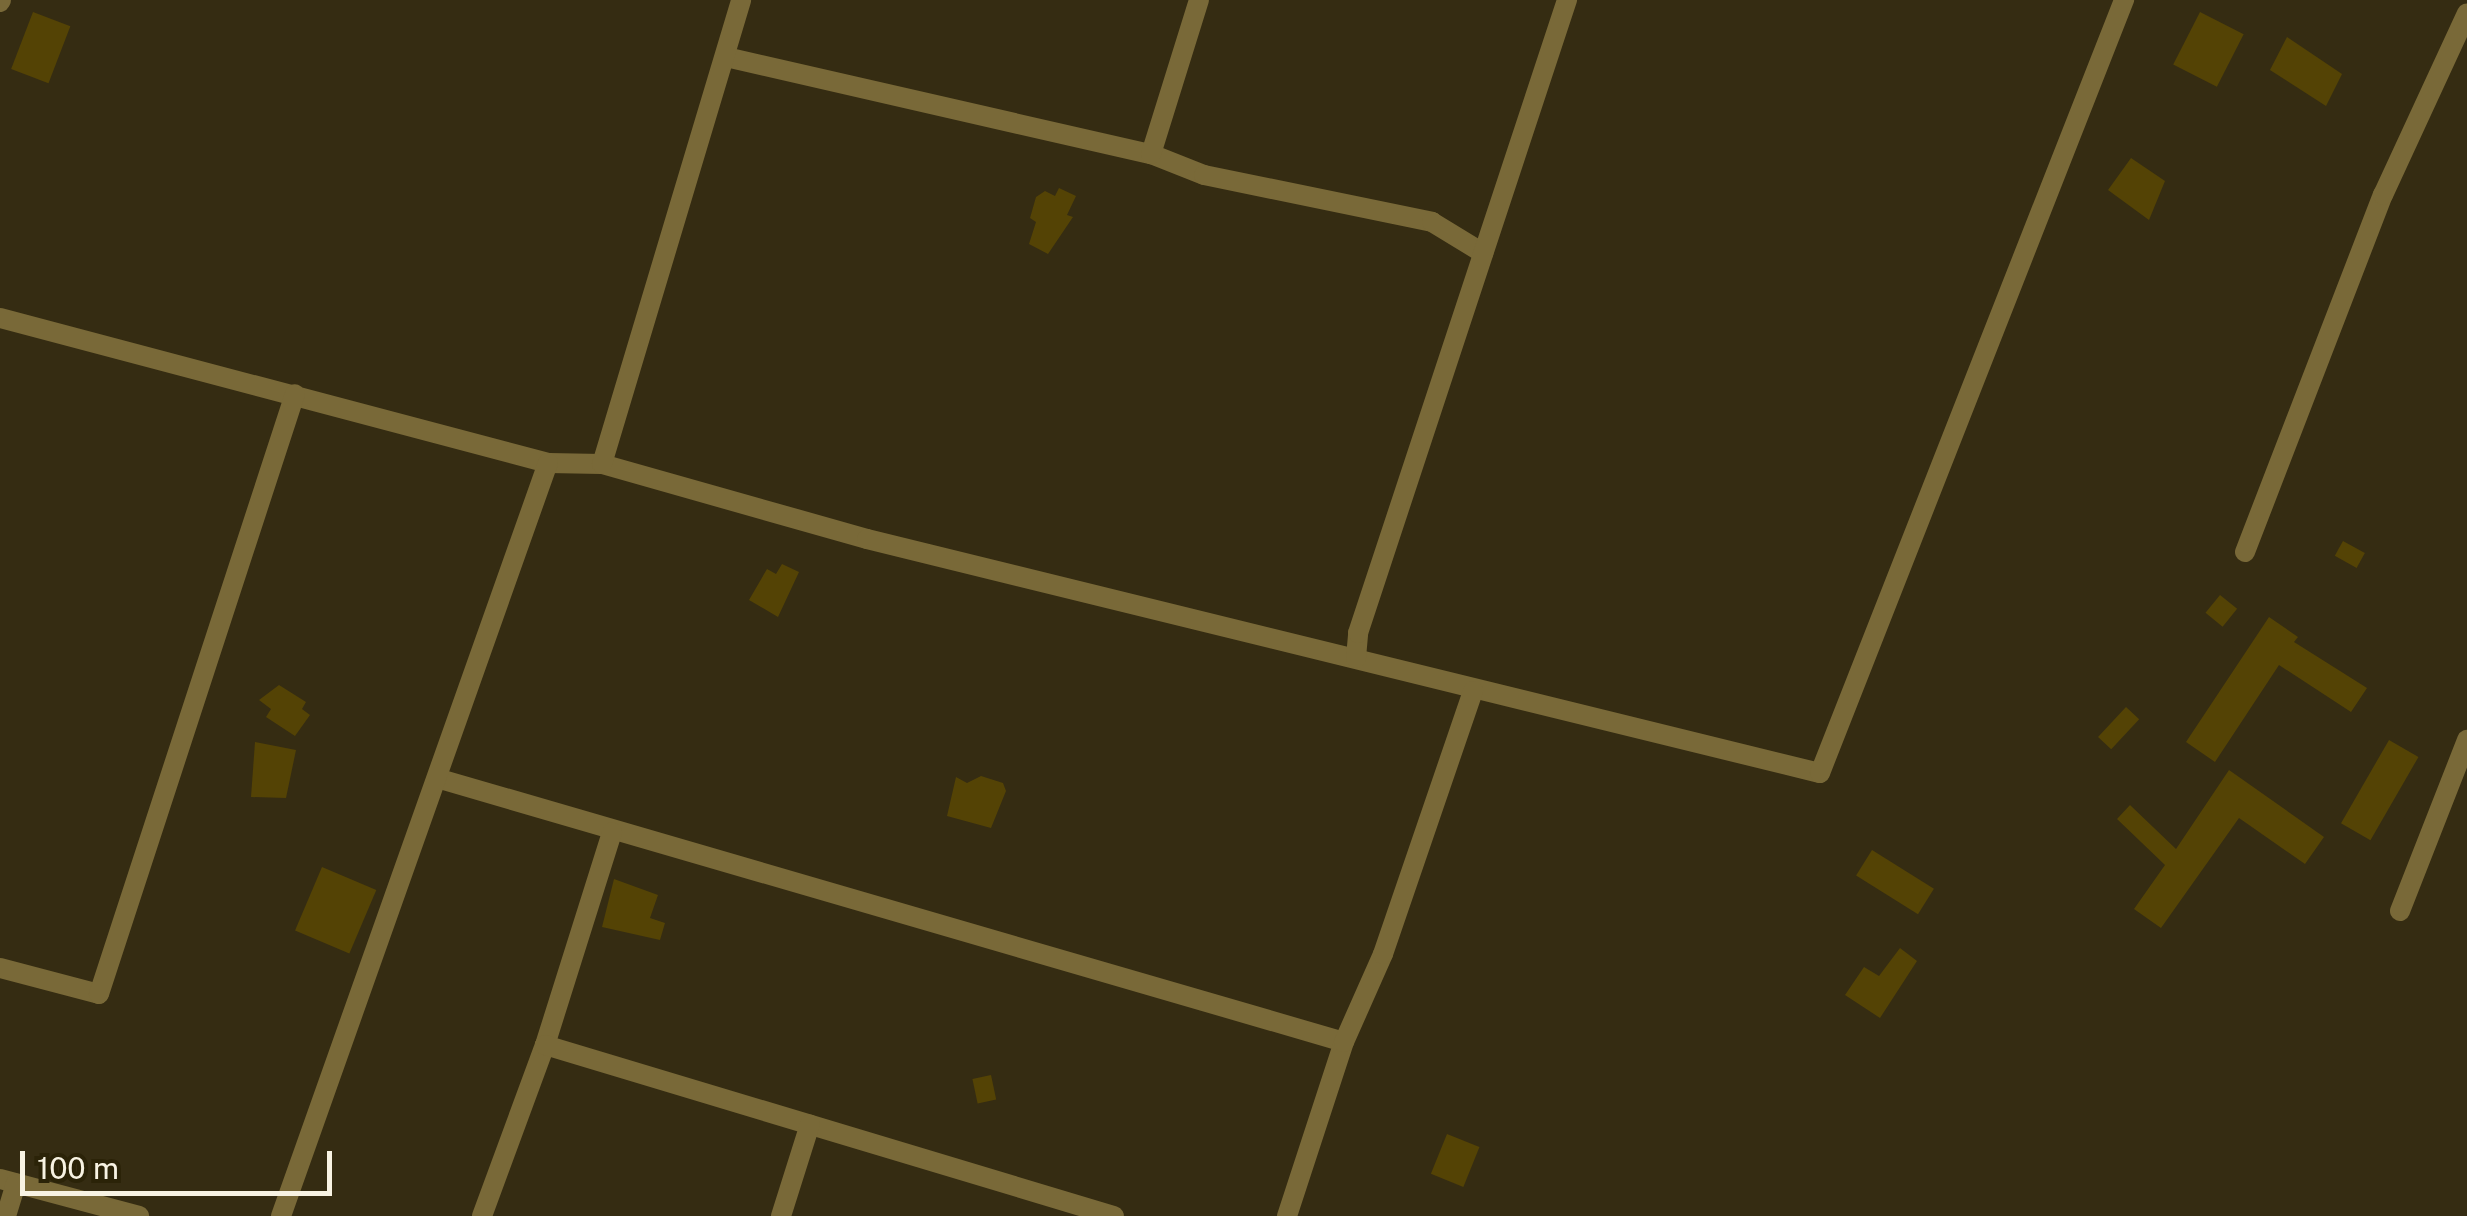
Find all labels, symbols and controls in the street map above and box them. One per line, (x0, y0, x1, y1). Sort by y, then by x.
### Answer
scale bar (25, 1131, 338, 1193)
text: 100 m (37, 1150, 119, 1186)

